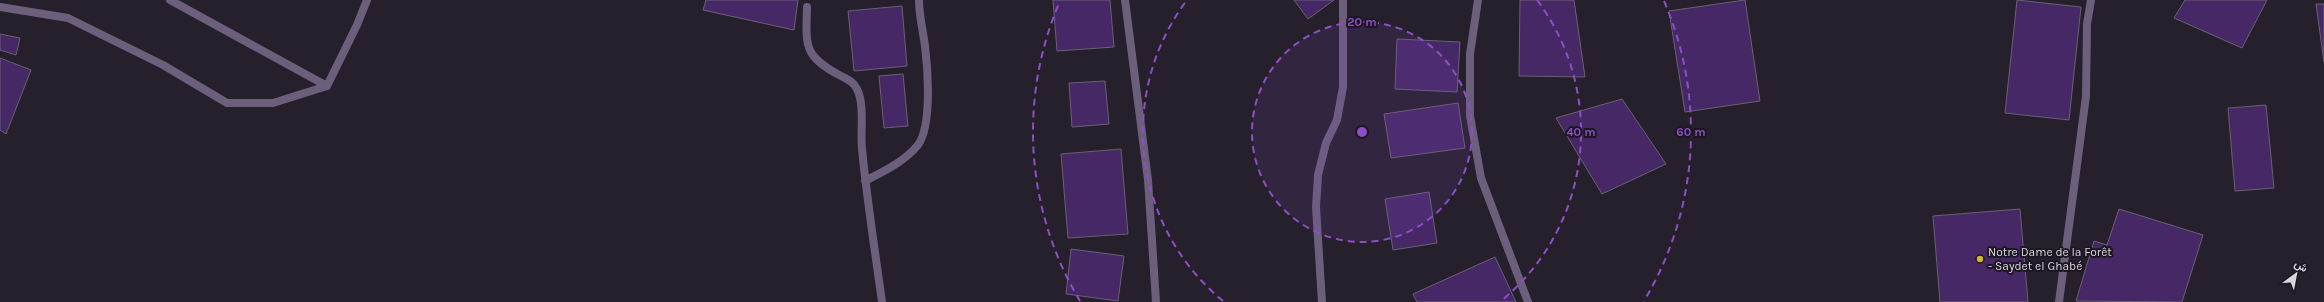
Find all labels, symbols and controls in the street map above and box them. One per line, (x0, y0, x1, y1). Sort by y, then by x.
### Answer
text: 20 m (1347, 15, 1377, 29)
centre of rings (1355, 125, 1369, 139)
text: 40 m (1566, 125, 1596, 139)
text: 60 m (1676, 125, 1706, 139)
place label: Notre Dame de la Forêt - Saydet el Ghabé (1988, 245, 2112, 273)
marker: Notre Dame de la Forêt - Saydet el Ghabé (1975, 254, 1985, 264)
north arrow (2276, 254, 2316, 294)
text: ش (2292, 257, 2310, 275)

